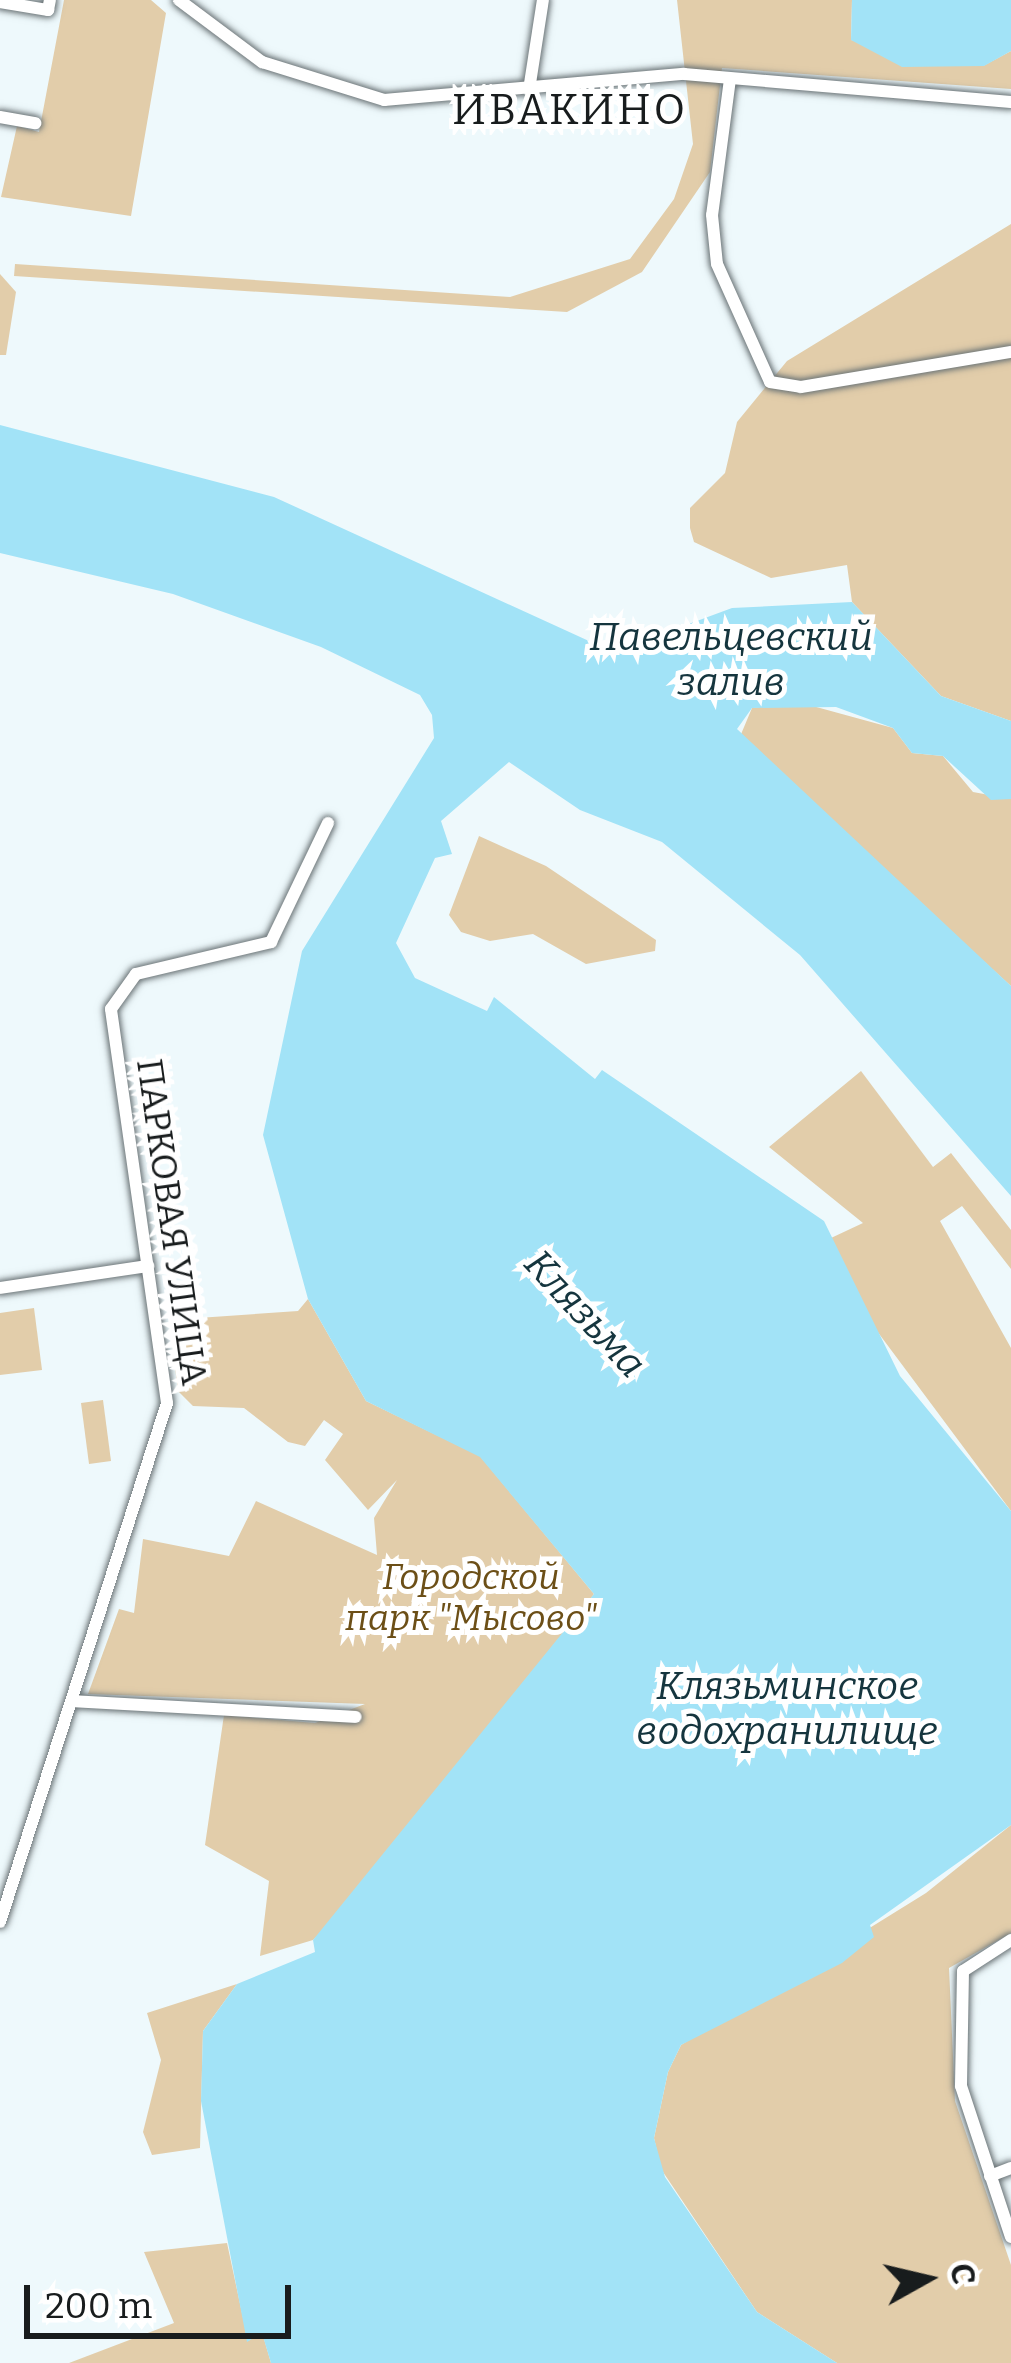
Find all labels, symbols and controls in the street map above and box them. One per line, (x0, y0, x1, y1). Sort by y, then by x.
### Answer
district label: ИВАКИНО (452, 85, 688, 135)
water label: Павельцевский залив (589, 615, 873, 706)
street label: ПАРКОВАЯ УЛИЦА (127, 1056, 215, 1388)
water label: Клязьма (515, 1241, 655, 1387)
park label: Городской парк "Мысово" (345, 1555, 597, 1640)
water label: Клязьминское водохранилище (636, 1664, 938, 1755)
north arrow (867, 2219, 987, 2339)
scale bar (30, 2261, 297, 2335)
text: С (941, 2261, 984, 2287)
text: 200 m (45, 2284, 152, 2328)

